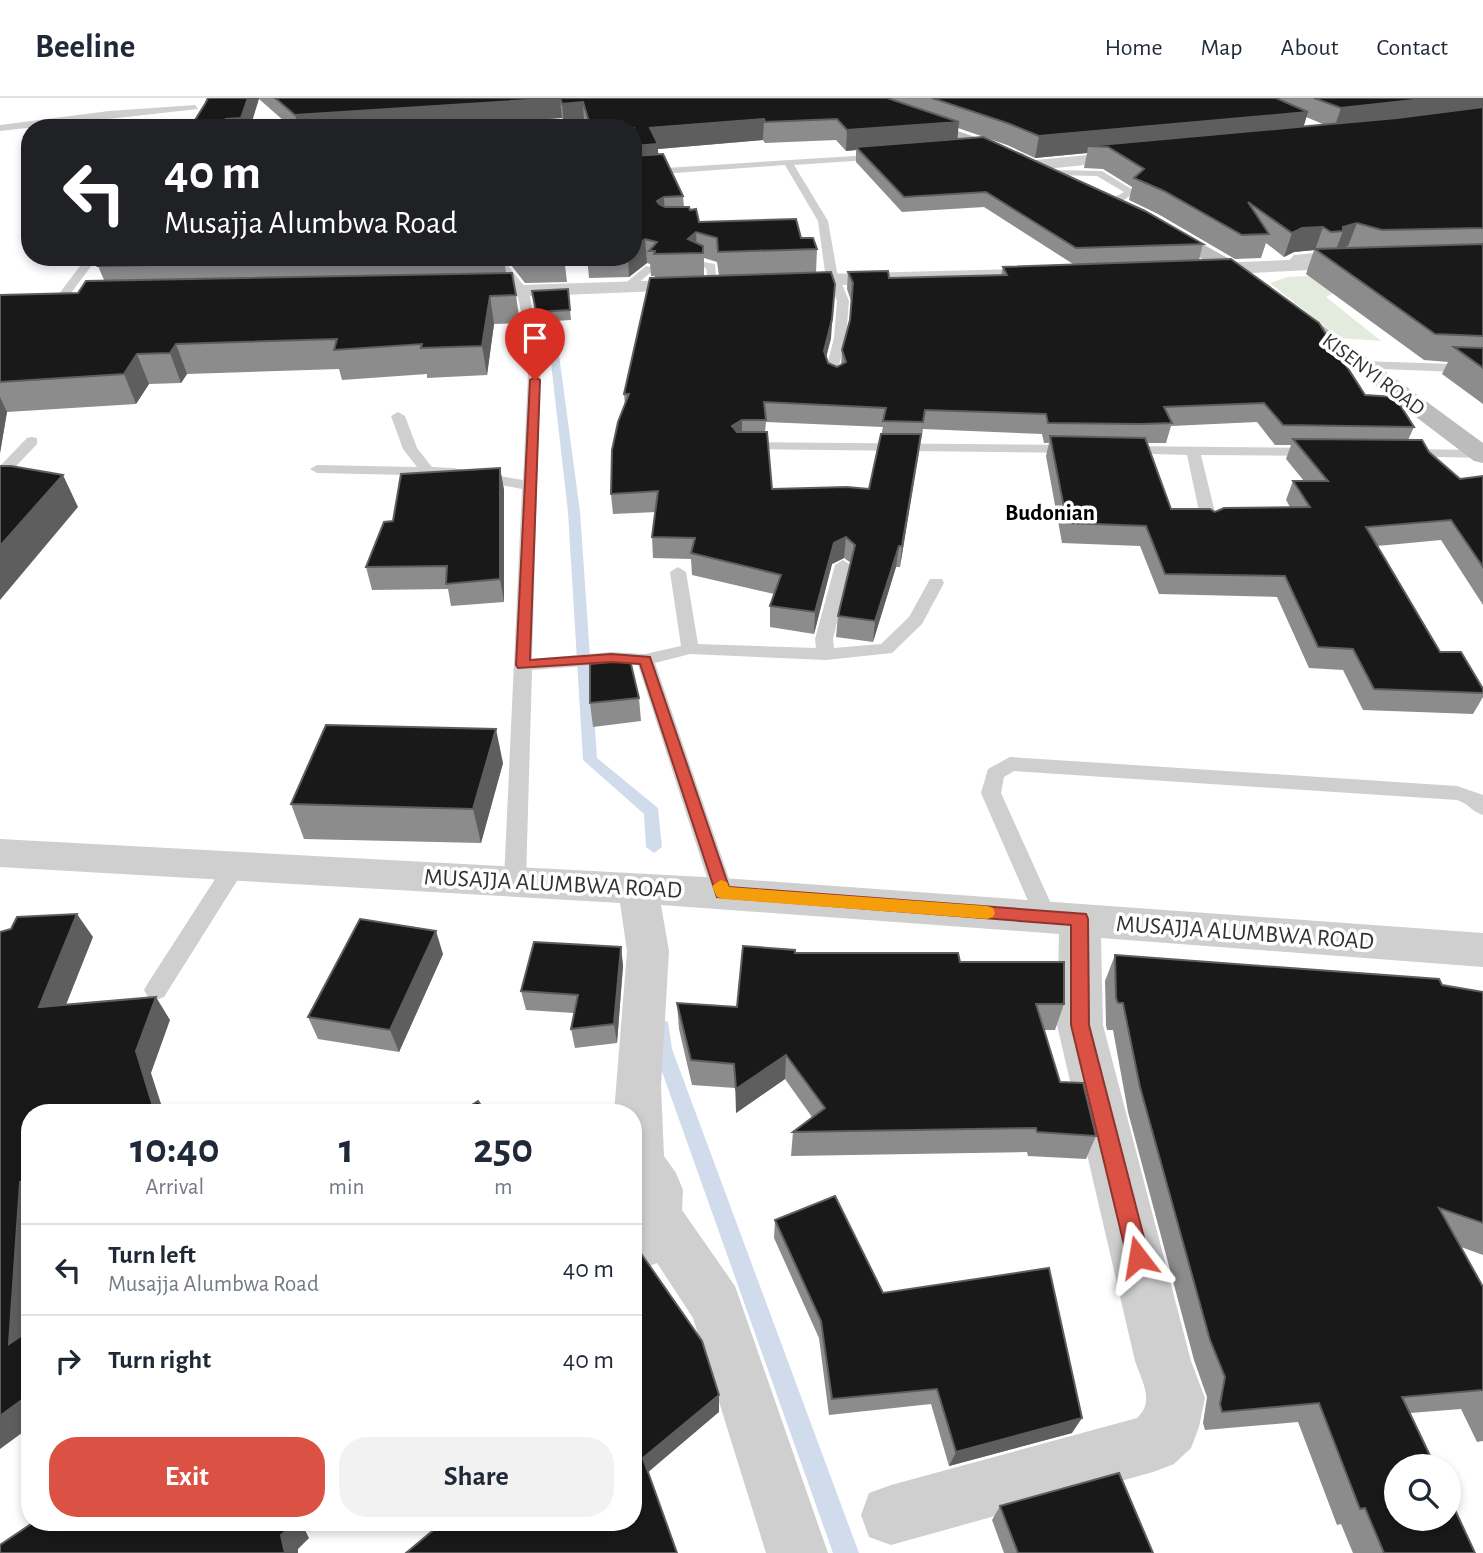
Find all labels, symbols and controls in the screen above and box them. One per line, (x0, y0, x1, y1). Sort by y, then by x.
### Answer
text: Beeline (35, 31, 135, 64)
text: Home (1105, 36, 1163, 60)
text: Map (1201, 36, 1243, 60)
text: About (1281, 36, 1338, 60)
text: Contact (1376, 36, 1448, 60)
icon: left (49, 147, 140, 238)
text: 40 m (164, 149, 261, 198)
text: Musajja Alumbwa Road (164, 207, 457, 239)
pin (505, 308, 565, 380)
icon: arrive (516, 319, 554, 357)
street label: KISENYI ROAD (1319, 329, 1429, 419)
district label: Budonian (1005, 502, 1095, 525)
street label: MUSAJJA ALUMBWA ROAD (423, 865, 683, 903)
street label: MUSAJJA ALUMBWA ROAD (1115, 912, 1375, 954)
text: 10:40 (130, 1128, 220, 1170)
text: 1 (339, 1128, 354, 1170)
text: 250 (473, 1128, 533, 1170)
text: Arrival (145, 1176, 204, 1199)
text: min (328, 1176, 364, 1199)
text: m (494, 1176, 512, 1199)
position arrow (1101, 1220, 1175, 1294)
text: Turn left (108, 1242, 196, 1268)
icon: left (49, 1251, 87, 1289)
text: 40 m (563, 1256, 614, 1282)
text: Musajja Alumbwa Road (108, 1273, 319, 1296)
icon: right (49, 1342, 87, 1380)
text: Turn right (108, 1347, 211, 1373)
text: 40 m (563, 1347, 614, 1373)
button: Exit (49, 1437, 325, 1517)
button: Share (339, 1437, 614, 1517)
map controls (1384, 1454, 1461, 1531)
button: search (1384, 1454, 1461, 1531)

